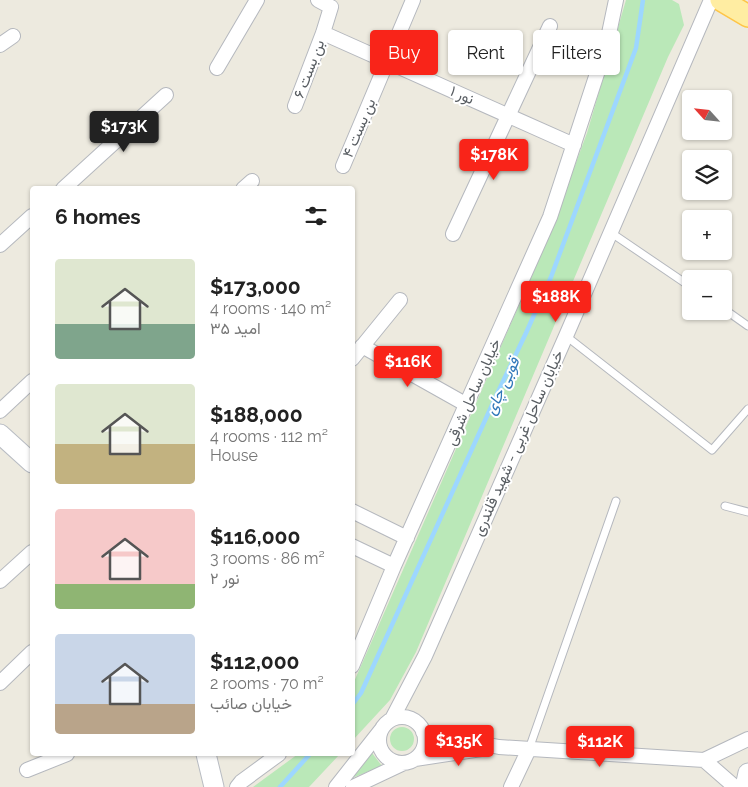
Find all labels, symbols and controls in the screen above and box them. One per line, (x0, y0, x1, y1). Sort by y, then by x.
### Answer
chip: Buy (370, 30, 438, 75)
chip: Rent (448, 30, 523, 75)
chip: Filters (533, 30, 620, 75)
street label: بن بست ۶ (290, 37, 329, 101)
street label: نور ۱ (447, 82, 477, 108)
north arrow (682, 90, 732, 140)
map controls (682, 90, 732, 320)
street label: بن بست ۴ (339, 96, 380, 161)
pin: $173K (89, 110, 159, 153)
text: $173K (101, 117, 147, 136)
pin: $178K (459, 138, 529, 181)
text: $178K (470, 145, 518, 164)
button: layers (682, 150, 732, 200)
icon: filters (302, 202, 330, 230)
text: 6 homes (55, 204, 141, 229)
button: + (682, 210, 732, 260)
button: − (682, 270, 732, 320)
text: $173,000 (210, 274, 301, 299)
icon: home (95, 279, 155, 339)
pin: $188K (521, 280, 591, 323)
text: $188K (532, 287, 580, 306)
text: 4 rooms · 140 m² (210, 299, 331, 318)
text: امید ۳۵ (210, 319, 261, 338)
street label: خیابان ساحل شرقی (441, 336, 505, 448)
pin: $116K (373, 346, 443, 388)
street label: خیابان ساحل غربی - شهید قلندری (469, 347, 568, 539)
text: $116K (385, 352, 431, 371)
water label: قوبی چای (480, 353, 526, 419)
text: $188,000 (210, 402, 303, 427)
icon: home (95, 404, 155, 464)
text: 4 rooms · 112 m² (210, 427, 328, 446)
text: House (210, 446, 258, 465)
text: $116,000 (210, 524, 300, 549)
icon: home (95, 529, 155, 589)
text: 3 rooms · 86 m² (210, 549, 325, 568)
text: نور ۲ (210, 569, 240, 588)
text: $112,000 (210, 649, 299, 674)
icon: home (95, 654, 155, 714)
text: 2 rooms · 70 m² (210, 674, 324, 693)
text: خیابان صائب (210, 694, 292, 713)
pin: $135K (424, 724, 494, 767)
pin: $112K (565, 726, 635, 768)
text: $135K (436, 731, 482, 750)
text: $112K (577, 732, 623, 751)

